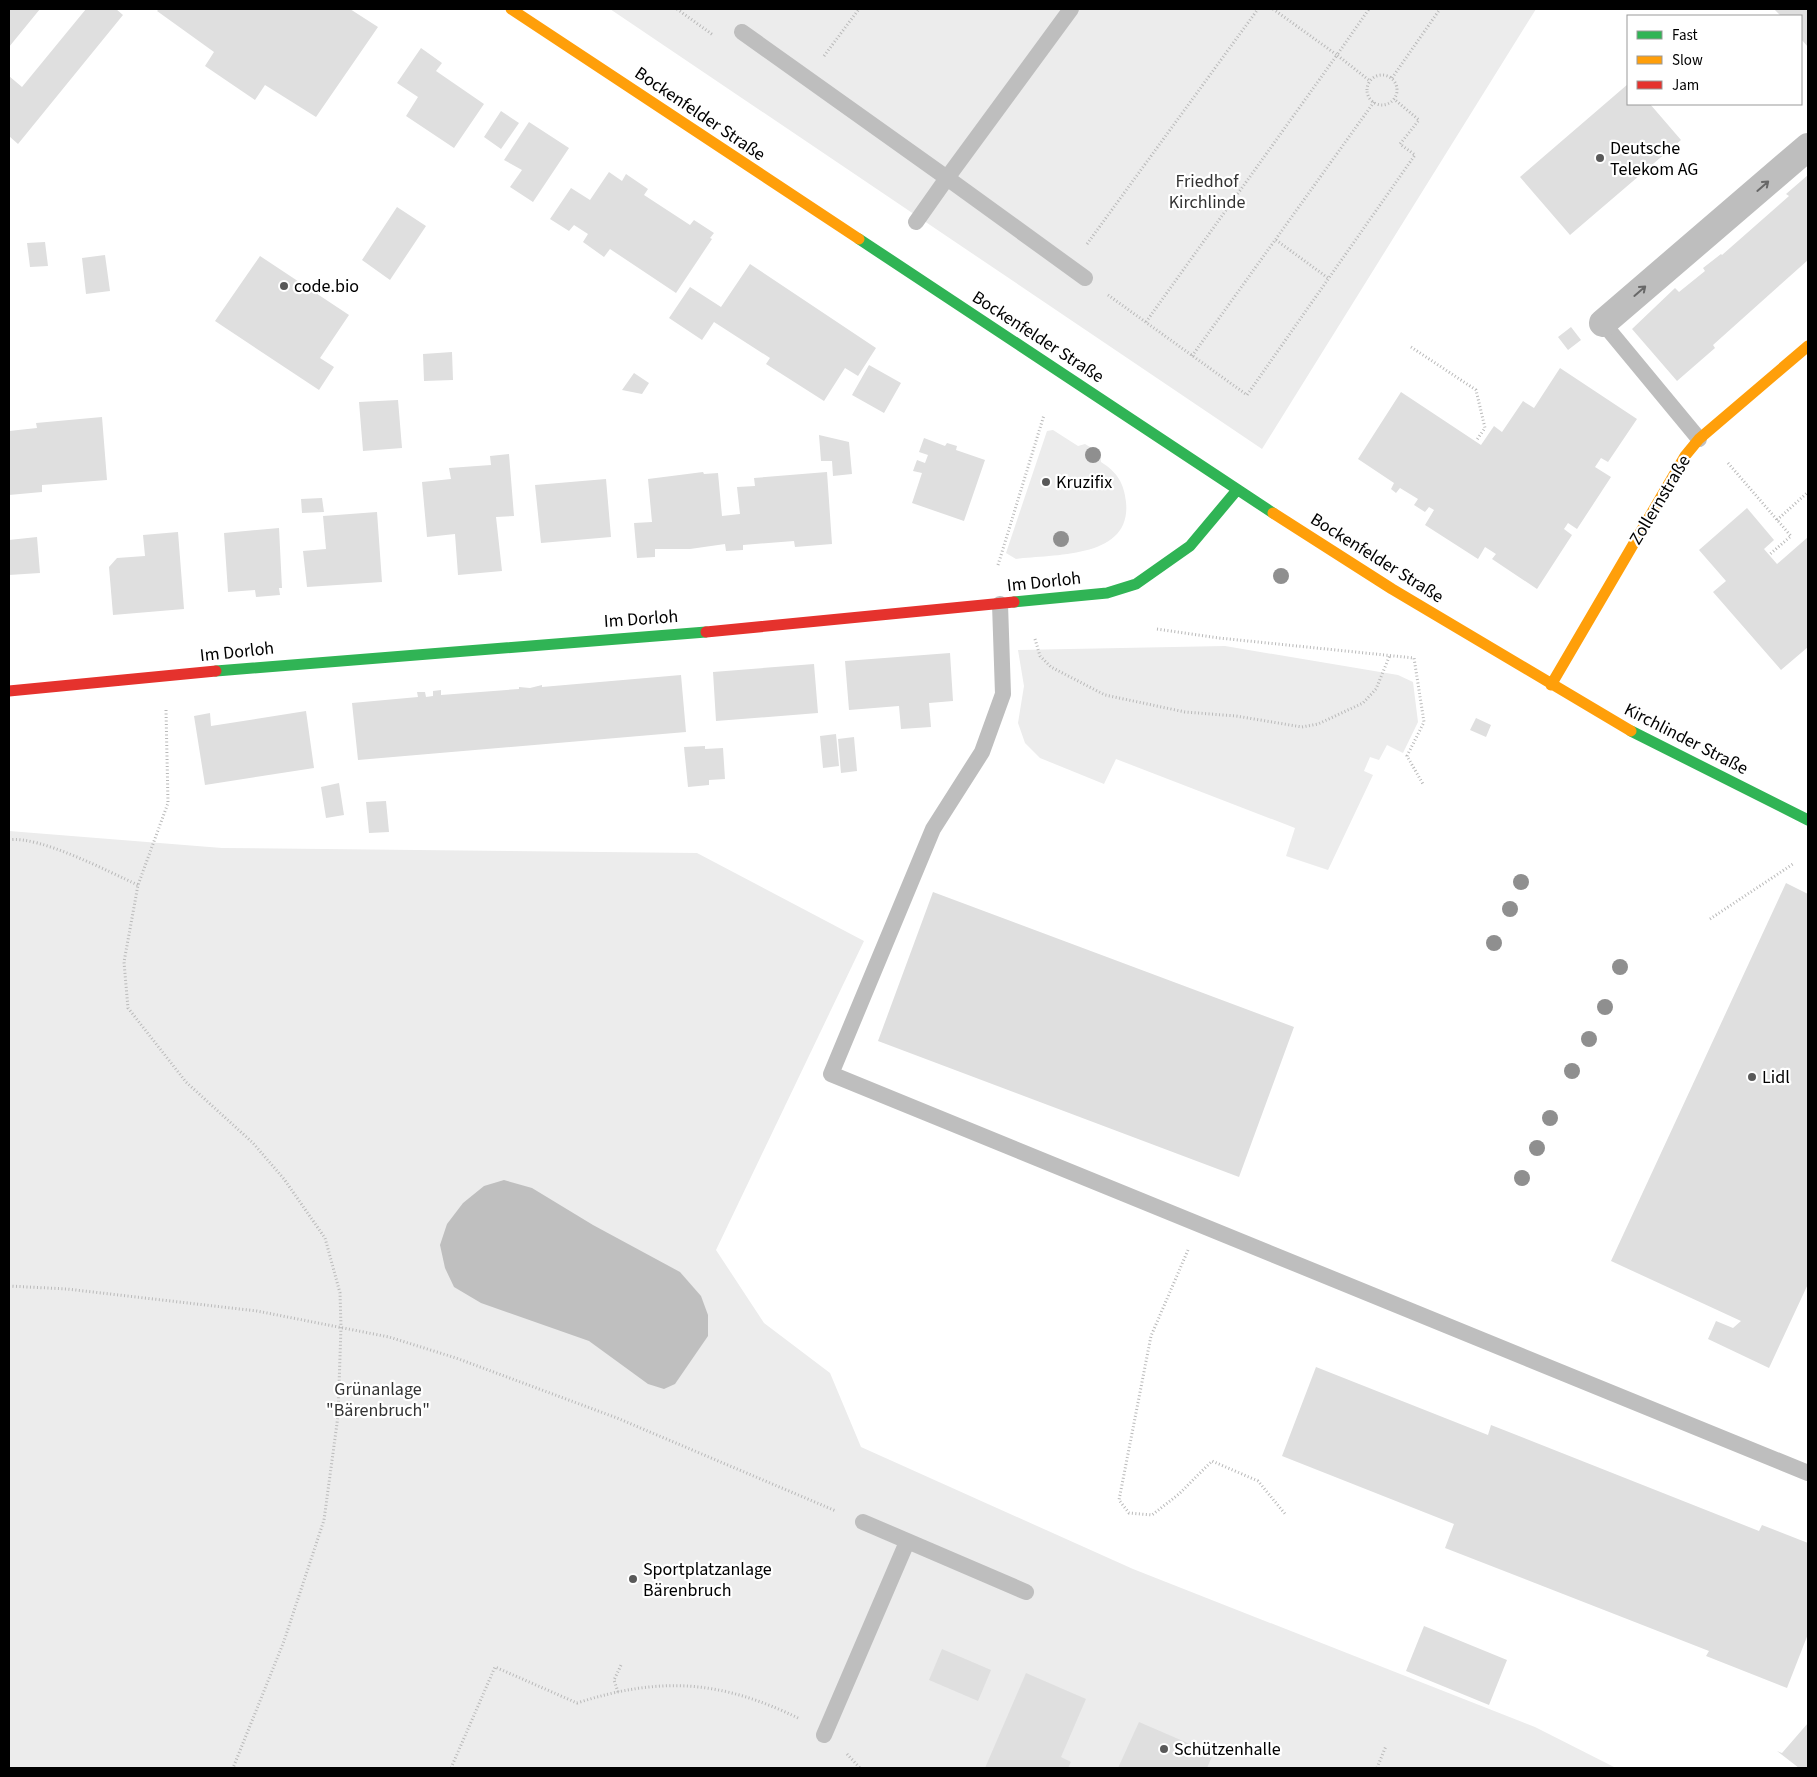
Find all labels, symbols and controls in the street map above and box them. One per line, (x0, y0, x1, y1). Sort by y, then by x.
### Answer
legend (1627, 15, 1802, 105)
text: Fast (1672, 25, 1698, 46)
text: Slow (1672, 50, 1703, 71)
street label: Bockenfelder Straße (630, 61, 770, 167)
text: Jam (1672, 75, 1699, 96)
place label: Deutsche Telekom AG (1610, 136, 1698, 182)
marker: Deutsche Telekom AG (1594, 152, 1606, 164)
park label: Friedhof Kirchlinde (1169, 169, 1245, 215)
one-way arrow (1756, 180, 1769, 191)
place label: code.bio (294, 274, 359, 299)
marker: code.bio (278, 280, 290, 292)
street label: Bockenfelder Straße (967, 285, 1109, 389)
one-way arrow (1633, 286, 1646, 297)
street label: Zollernstraße (1623, 450, 1697, 550)
place label: Kruzifix (1056, 470, 1112, 495)
marker: Kruzifix (1040, 476, 1052, 488)
street label: Bockenfelder Straße (1306, 507, 1448, 609)
street label: Im Dorloh (1006, 566, 1082, 598)
street label: Im Dorloh (603, 604, 679, 634)
street label: Im Dorloh (199, 636, 275, 668)
street label: Kirchlinder Straße (1620, 697, 1752, 781)
place label: Lidl (1762, 1065, 1790, 1090)
marker: Lidl (1746, 1071, 1758, 1083)
park label: Grünanlage "Bärenbruch" (326, 1377, 430, 1423)
place label: Sportplatzanlage Bärenbruch (643, 1557, 772, 1603)
marker: Sportplatzanlage Bärenbruch (627, 1573, 639, 1585)
place label: Schützenhalle (1174, 1737, 1281, 1762)
marker: Schützenhalle (1158, 1743, 1170, 1755)

